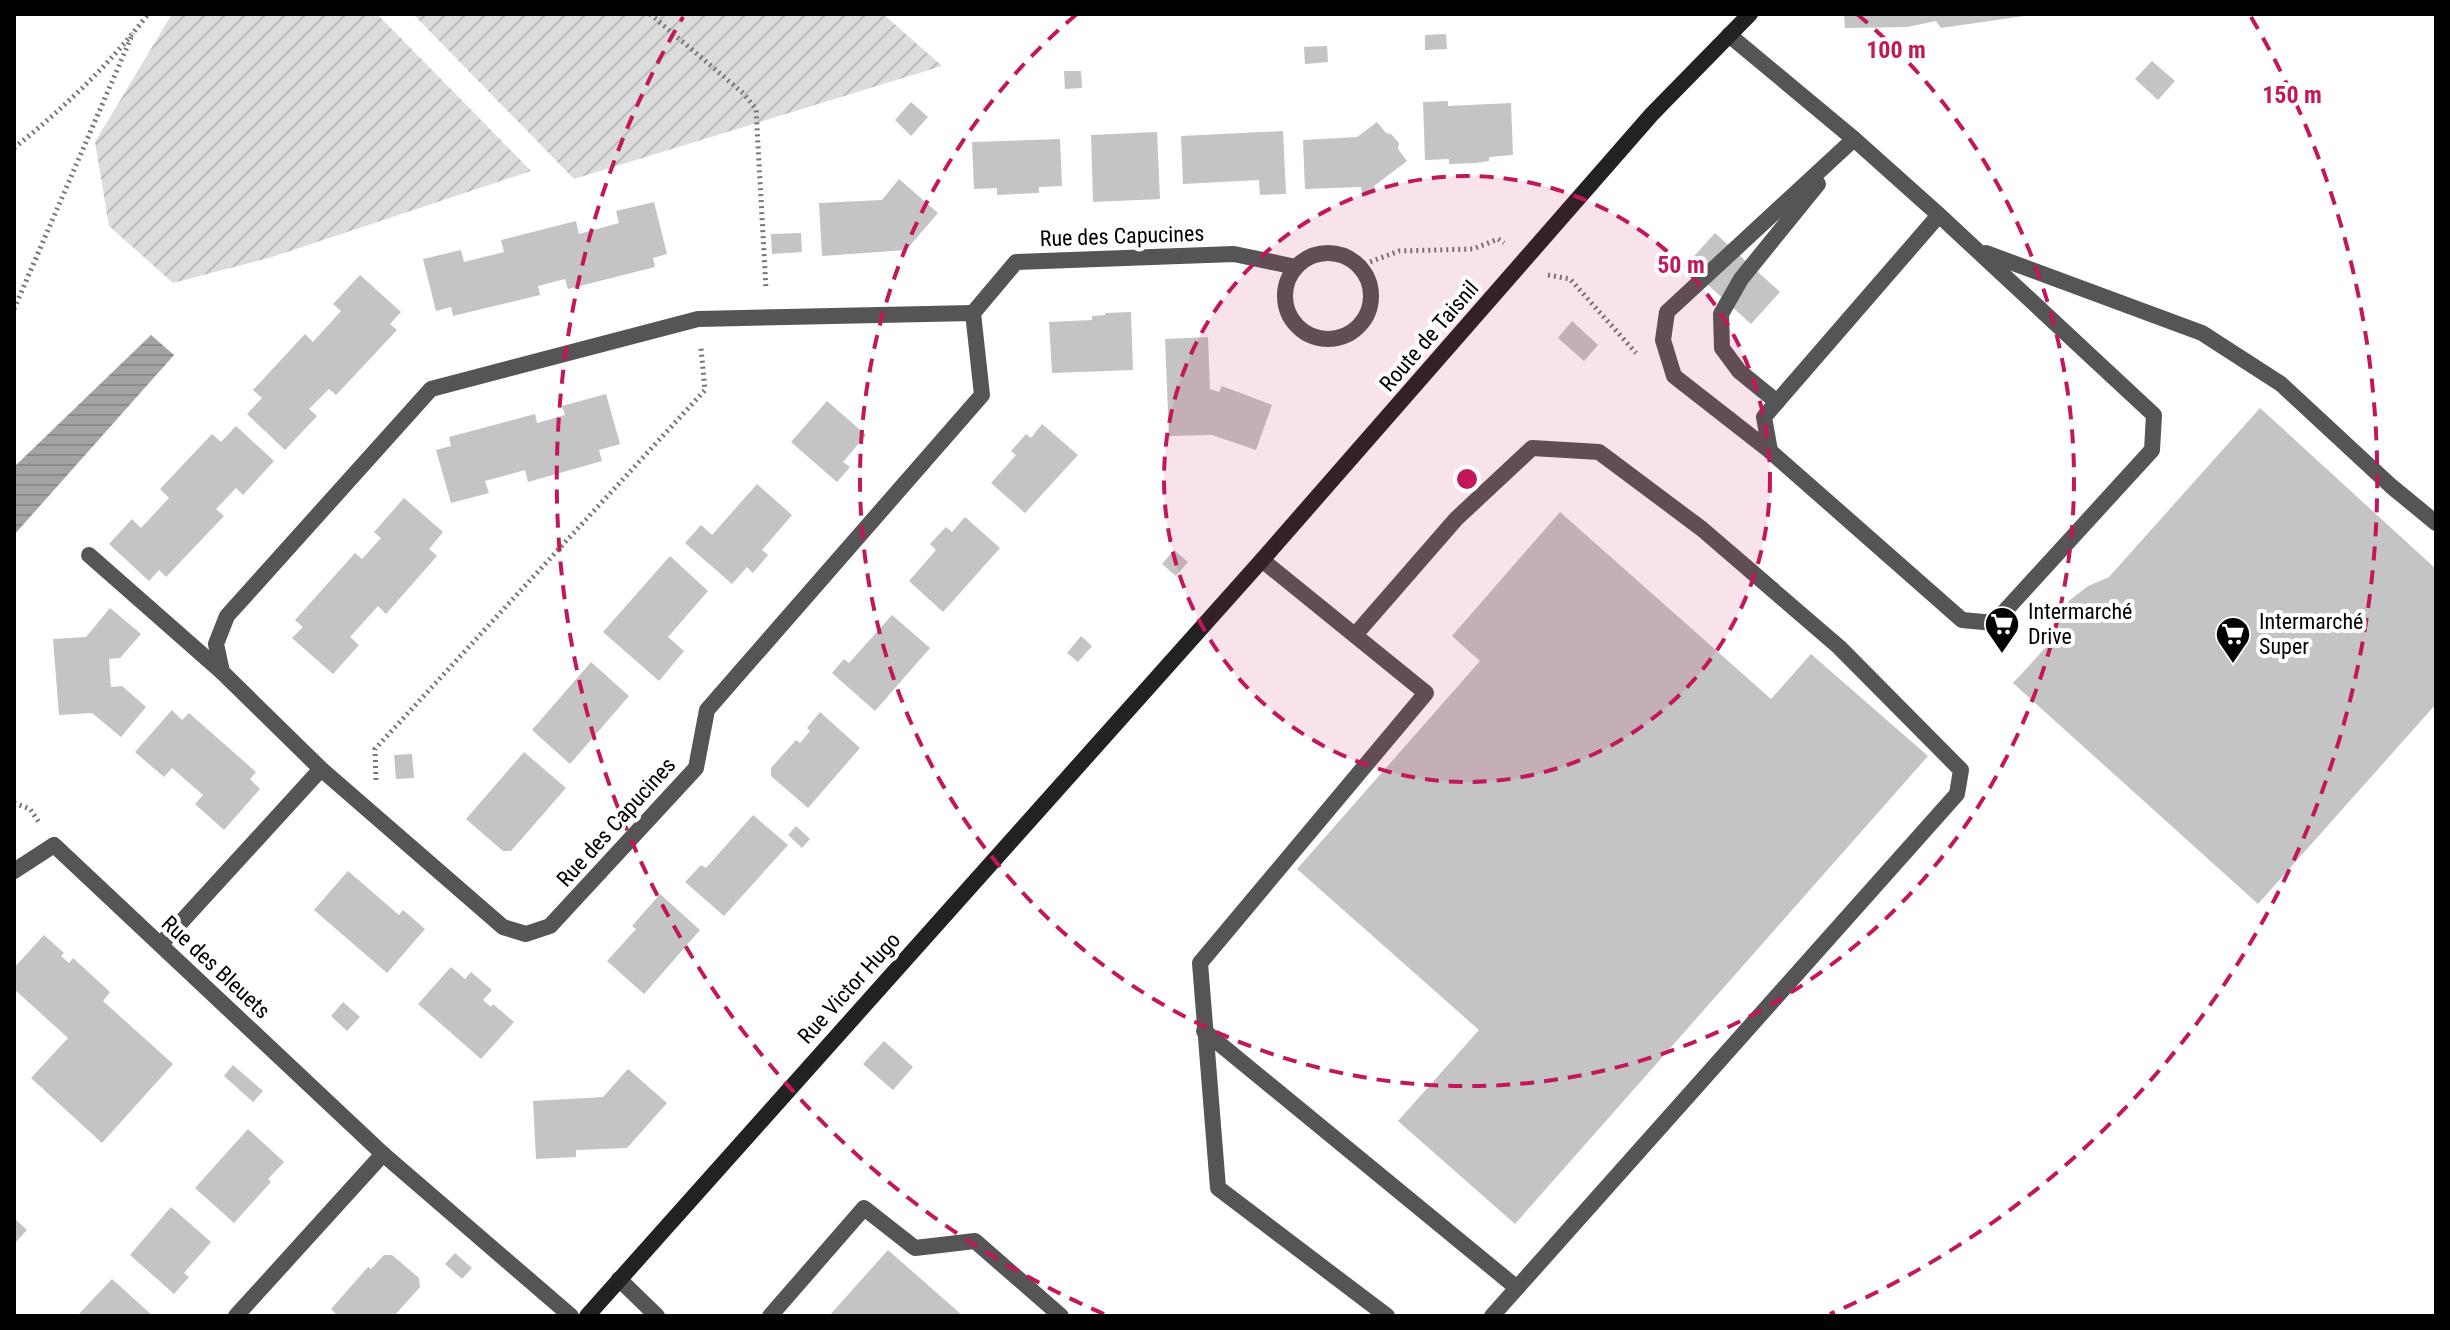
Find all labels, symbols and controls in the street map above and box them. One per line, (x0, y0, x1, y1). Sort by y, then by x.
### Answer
text: 100 m (1866, 36, 1926, 64)
text: 150 m (2262, 81, 2322, 109)
street label: Rue des Capucines (1039, 221, 1205, 251)
text: 50 m (1657, 251, 1705, 279)
street label: Route de Taisnil (1374, 276, 1484, 396)
centre of rings (1453, 465, 1481, 493)
place label: Intermarché Drive (2028, 599, 2132, 649)
supermarket icon: Intermarché Drive (1983, 605, 2021, 655)
place label: Intermarché Super (2259, 609, 2363, 659)
supermarket icon: Intermarché Super (2214, 615, 2252, 665)
street label: Rue des Capucines (552, 752, 680, 892)
street label: Rue des Bleuets (157, 911, 275, 1023)
street label: Rue Victor Hugo (793, 927, 905, 1049)

